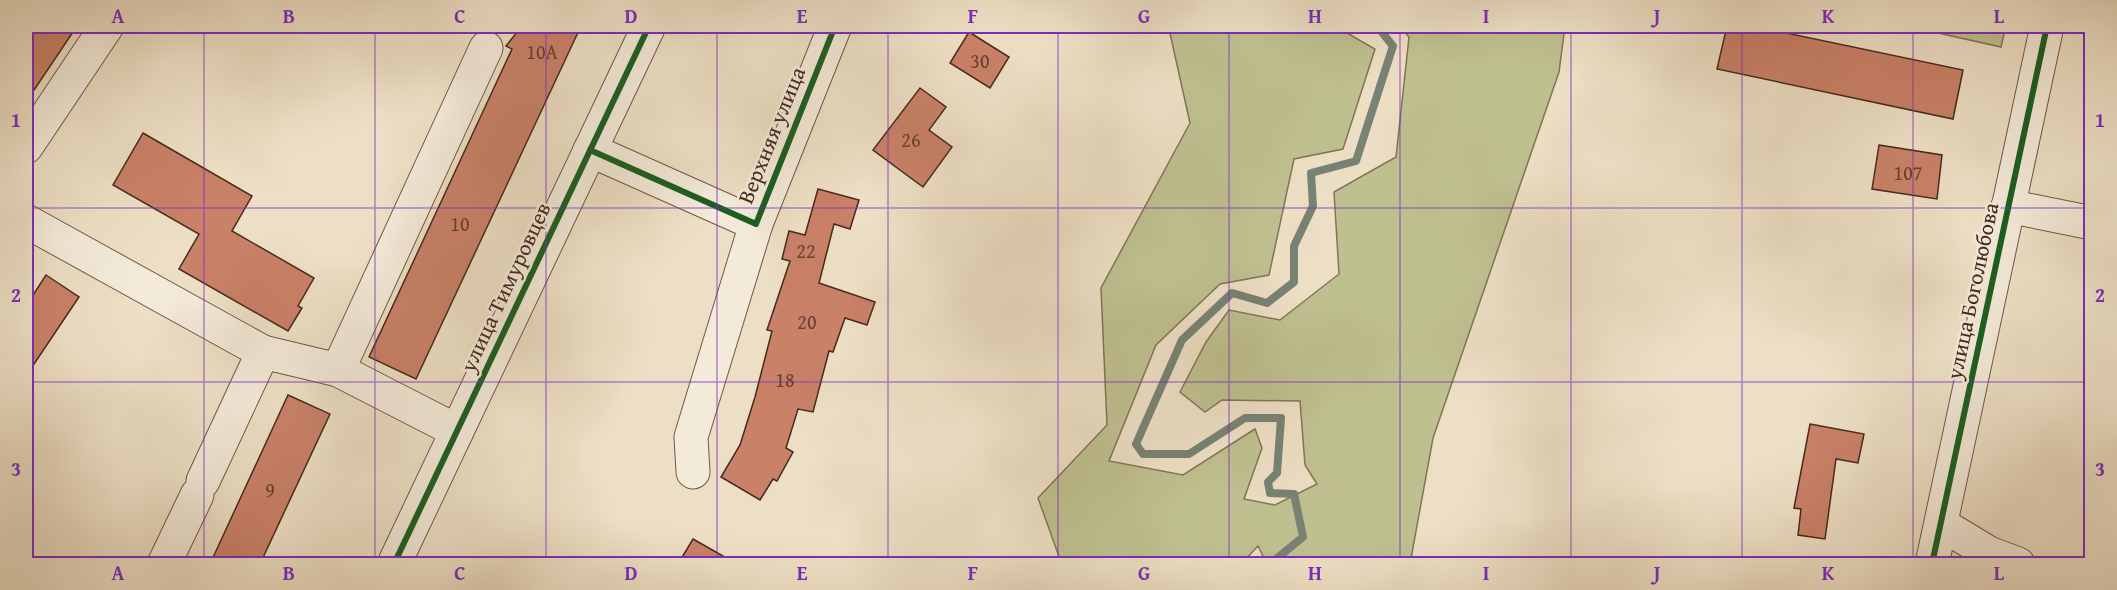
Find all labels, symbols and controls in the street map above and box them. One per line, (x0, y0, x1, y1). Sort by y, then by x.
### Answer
text: A (112, 1, 125, 30)
text: B (283, 1, 295, 30)
text: C (454, 1, 466, 30)
text: D (624, 1, 638, 30)
text: E (797, 1, 808, 30)
text: F (968, 1, 978, 30)
text: G (1138, 1, 1150, 30)
text: H (1308, 1, 1322, 30)
text: I (1483, 1, 1489, 30)
text: J (1651, 1, 1661, 30)
text: K (1822, 1, 1835, 30)
text: L (1994, 1, 2005, 30)
house number: 10А (526, 37, 558, 66)
house number: 30 (970, 46, 990, 75)
street label: Верхняя улица (729, 61, 813, 208)
text: 1 (11, 105, 21, 134)
text: 1 (2095, 105, 2105, 134)
house number: 26 (901, 125, 921, 154)
house number: 107 (1894, 158, 1922, 187)
street label: улица Тимуровцев (451, 197, 558, 378)
street label: улица Боголюбова (1937, 199, 2006, 383)
house number: 10 (450, 209, 470, 238)
house number: 22 (796, 236, 816, 265)
text: 2 (11, 280, 21, 309)
text: 2 (2095, 280, 2105, 309)
house number: 20 (797, 307, 817, 336)
house number: 18 (775, 365, 795, 394)
text: 3 (11, 454, 21, 483)
text: 3 (2095, 454, 2105, 483)
house number: 9 (265, 475, 275, 504)
text: A (112, 558, 125, 587)
text: B (283, 558, 295, 587)
text: C (454, 558, 466, 587)
text: D (624, 558, 638, 587)
text: E (797, 558, 808, 587)
text: F (968, 558, 978, 587)
text: G (1138, 558, 1150, 587)
text: H (1308, 558, 1322, 587)
text: I (1483, 558, 1489, 587)
text: J (1651, 558, 1661, 587)
text: K (1822, 558, 1835, 587)
text: L (1994, 558, 2005, 587)

